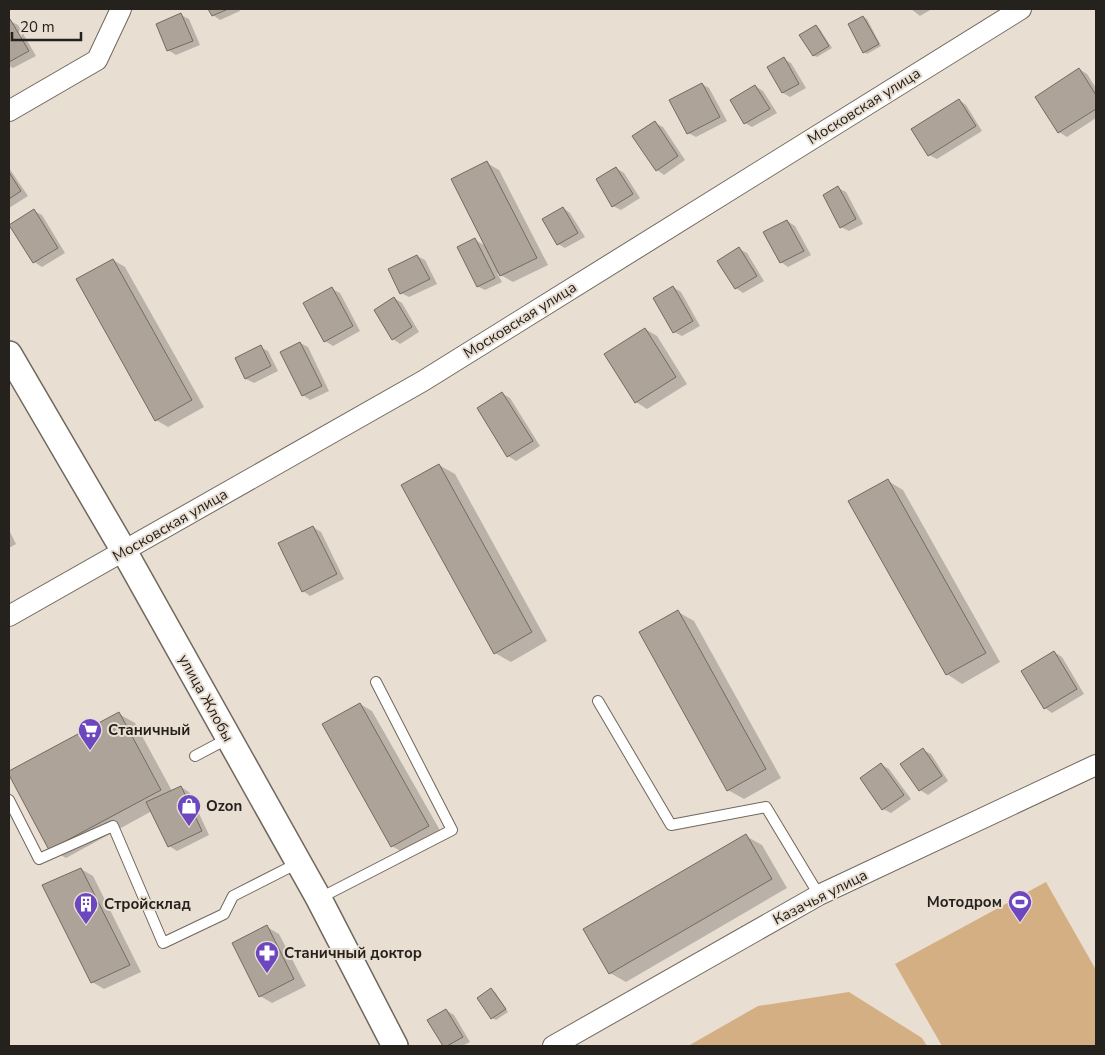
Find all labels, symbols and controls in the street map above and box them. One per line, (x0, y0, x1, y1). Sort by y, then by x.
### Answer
scale bar (12, 10, 81, 42)
text: 20 m (20, 17, 55, 37)
street label: Московская улица (804, 63, 924, 149)
street label: Московская улица (460, 277, 580, 363)
street label: Московская улица (109, 484, 231, 566)
street label: улица Жлобы (174, 651, 238, 745)
supermarket icon: Станичный (77, 717, 103, 751)
place label: Станичный (108, 720, 190, 740)
shop icon: Ozon (176, 793, 202, 827)
place label: Ozon (206, 796, 242, 816)
street label: Казачья улица (769, 865, 871, 929)
sports icon: Мотодром (1007, 889, 1033, 923)
building icon: Стройсклад (73, 891, 99, 925)
place label: Мотодром (927, 892, 1002, 912)
place label: Стройсклад (104, 894, 191, 914)
pharmacy icon: Станичный доктор (254, 940, 280, 974)
place label: Станичный доктор (284, 943, 422, 963)

